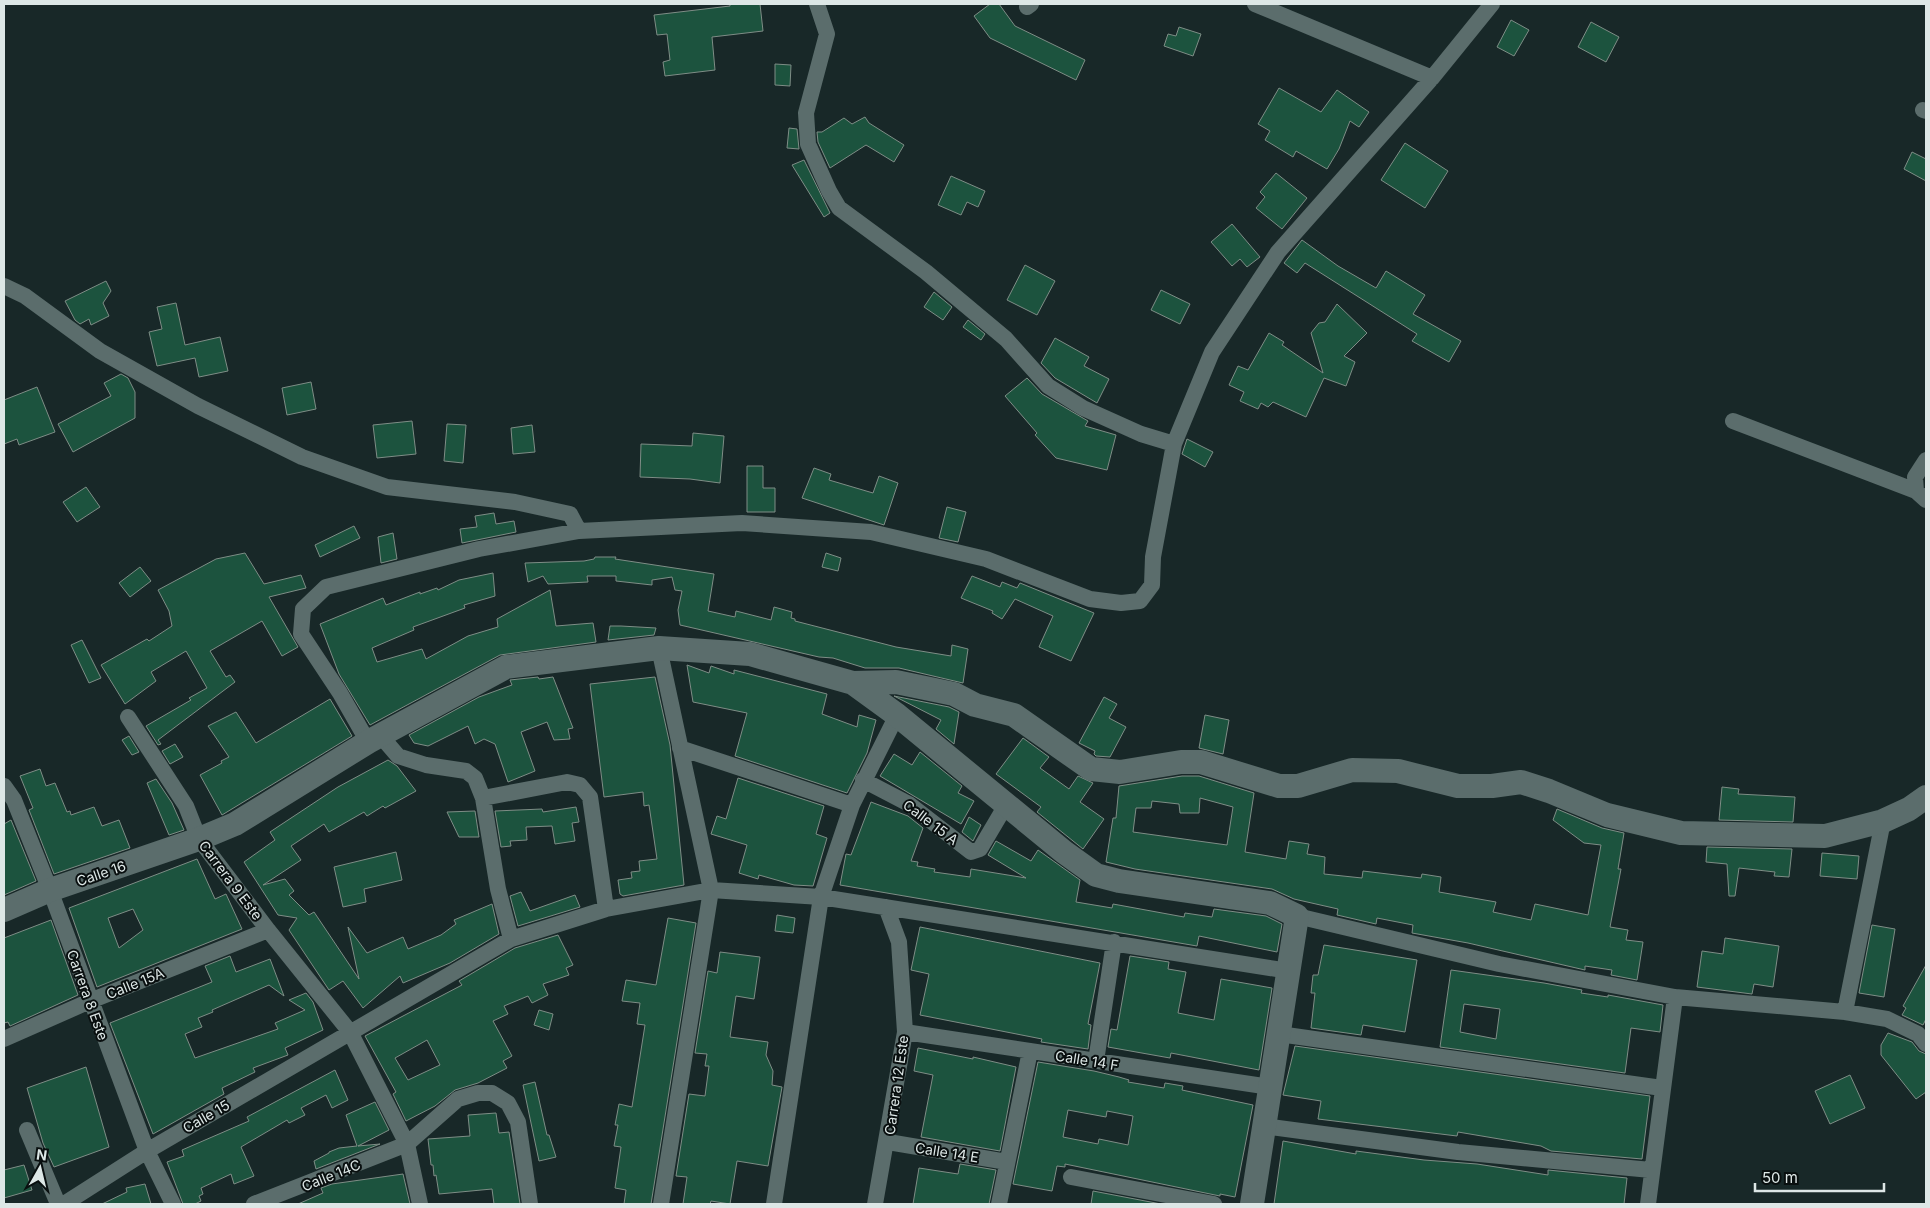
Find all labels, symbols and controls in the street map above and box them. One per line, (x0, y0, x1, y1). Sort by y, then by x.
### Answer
street label: Calle 15 A (900, 796, 962, 848)
street label: Carrera 9 Este (196, 837, 266, 923)
street label: Calle 16 (74, 857, 128, 889)
street label: Carrera 8 Este (64, 948, 112, 1042)
street label: Calle 15A (104, 964, 167, 1002)
street label: Carrera 12 Este (881, 1034, 911, 1136)
street label: Calle 14 F (1054, 1047, 1120, 1073)
street label: Calle 15 (180, 1096, 232, 1136)
street label: Calle 14 E (914, 1139, 980, 1165)
north arrow (15, 1143, 65, 1193)
text: N (35, 1145, 48, 1164)
street label: Calle 14C (299, 1156, 363, 1194)
scale bar (1755, 1160, 1884, 1192)
text: 50 m (1762, 1168, 1798, 1187)

